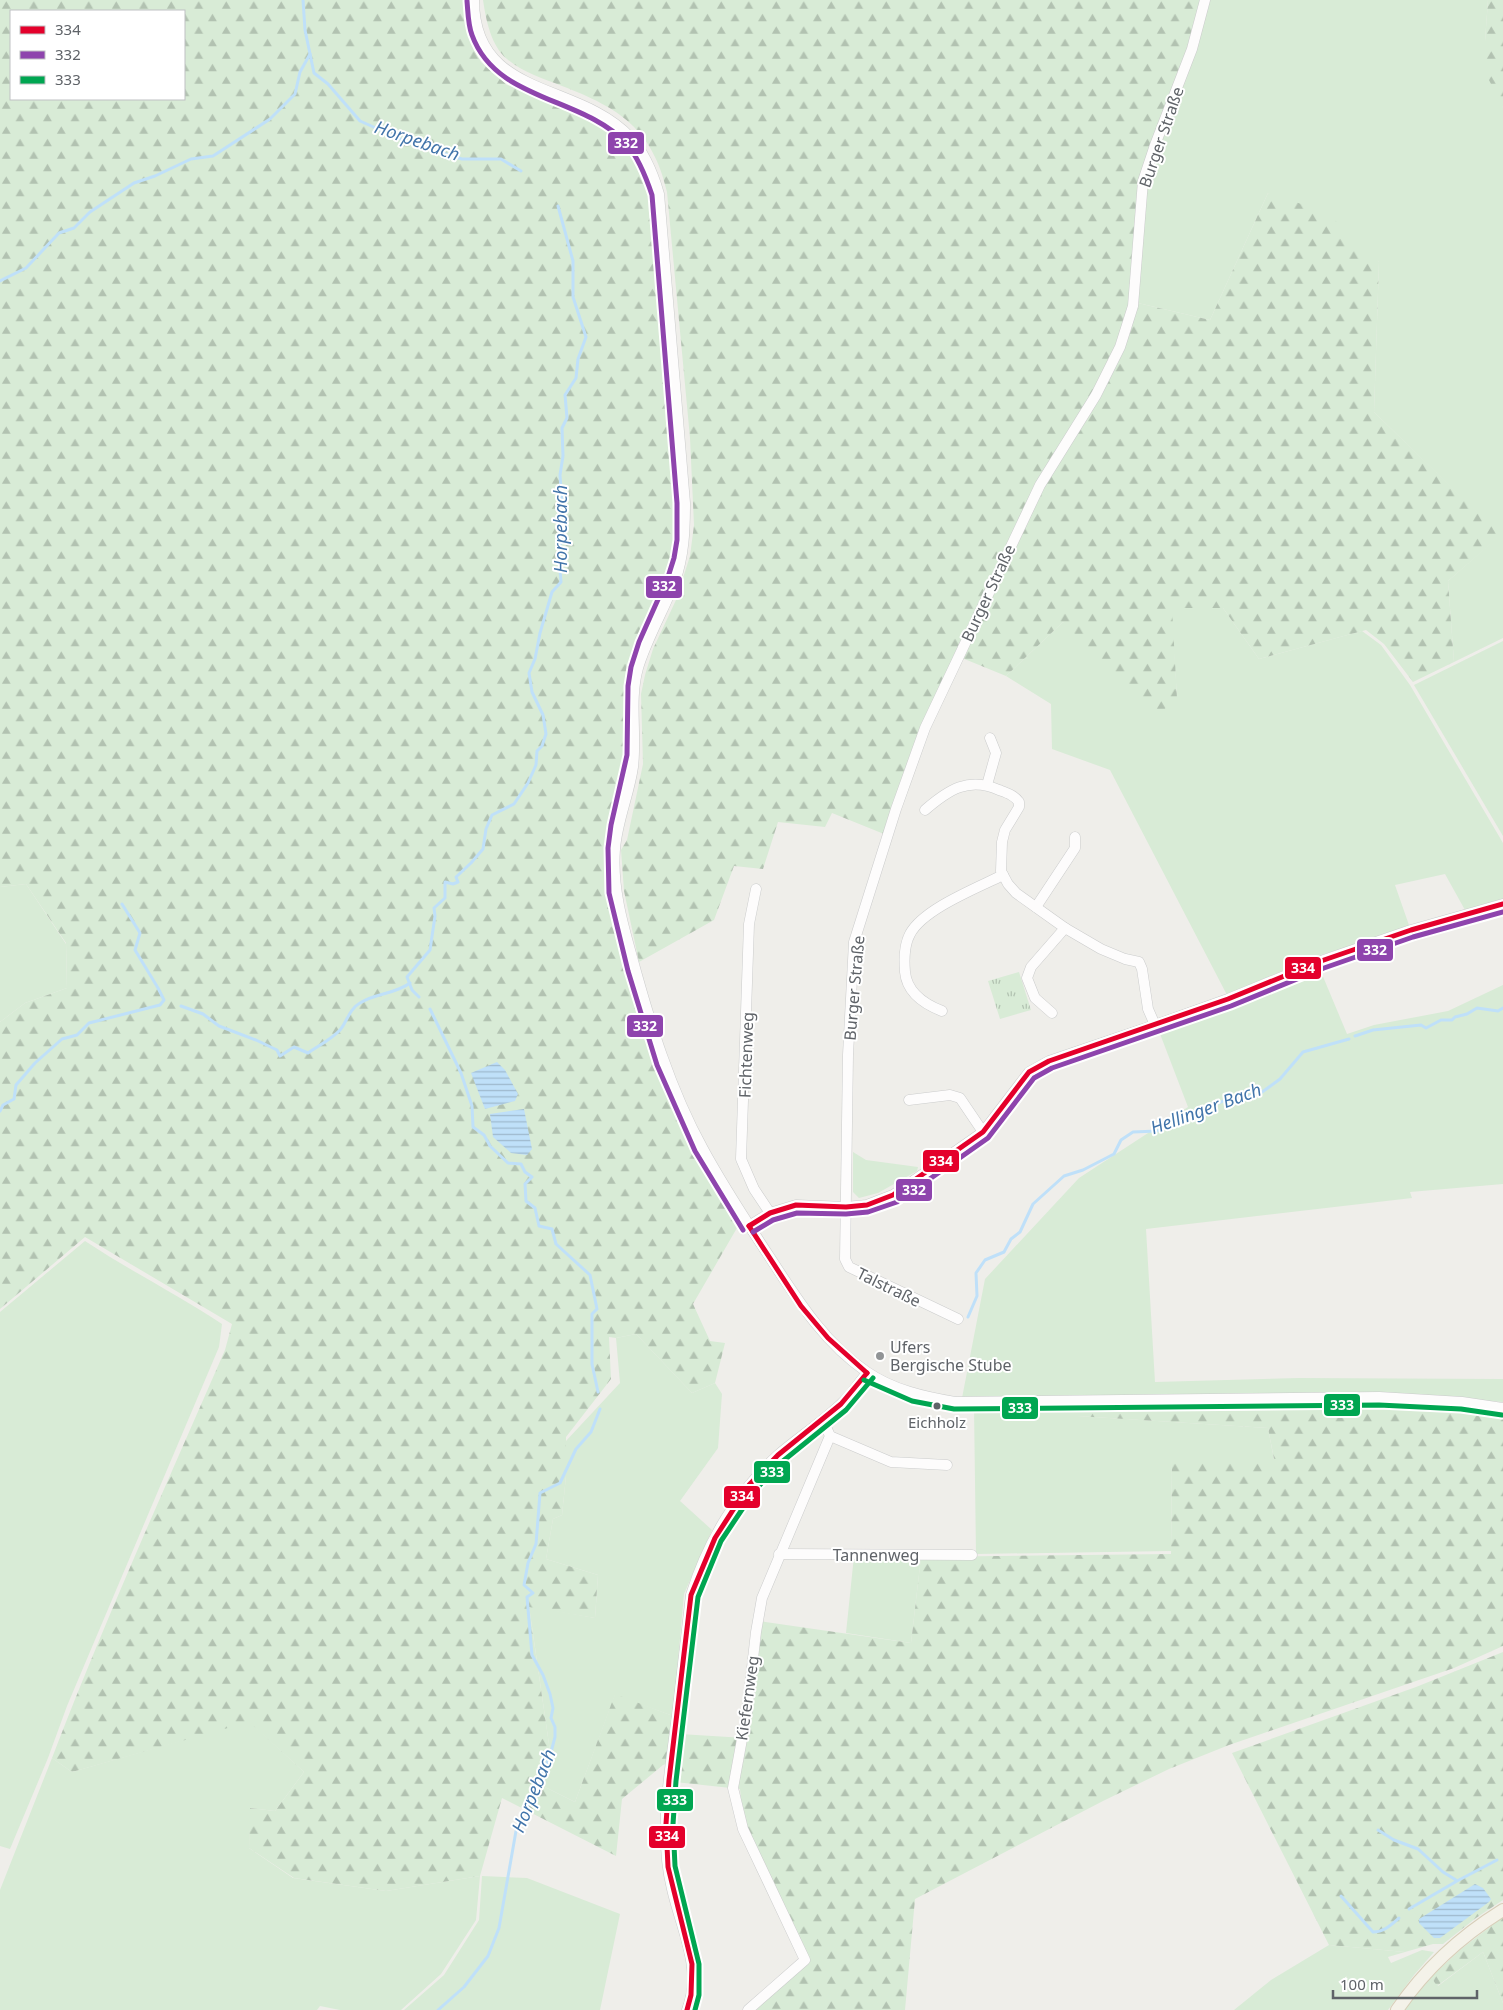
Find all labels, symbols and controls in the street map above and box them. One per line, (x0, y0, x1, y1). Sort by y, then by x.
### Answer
legend (10, 10, 185, 100)
text: 334 (55, 19, 81, 39)
text: 332 (55, 44, 81, 64)
text: 333 (55, 69, 81, 89)
street label: Burger Straße (1133, 84, 1189, 190)
water label: Horpebach (372, 114, 463, 166)
line badge: 332 (607, 131, 645, 155)
text: 332 (614, 133, 638, 152)
water label: Horpebach (548, 485, 572, 573)
street label: Burger Straße (956, 541, 1020, 645)
line badge: 332 (645, 575, 683, 599)
text: 332 (652, 576, 676, 595)
street label: Burger Straße (838, 935, 870, 1041)
line badge: 332 (1356, 938, 1394, 962)
text: 332 (1363, 940, 1387, 959)
line badge: 334 (1284, 956, 1322, 980)
text: 334 (1291, 958, 1315, 977)
street label: Fichtenweg (734, 1012, 758, 1098)
line badge: 332 (626, 1014, 664, 1038)
text: 332 (633, 1016, 657, 1035)
water label: Hellinger Bach (1147, 1077, 1264, 1139)
line badge: 334 (922, 1149, 960, 1173)
text: 334 (929, 1151, 953, 1170)
line badge: 332 (895, 1178, 933, 1202)
text: 332 (902, 1180, 926, 1199)
street label: Talstraße (853, 1262, 925, 1312)
place label: Ufers Bergische Stube (890, 1336, 1012, 1376)
marker: Ufers Bergische Stube (874, 1350, 886, 1362)
line badge: 333 (1323, 1393, 1361, 1417)
text: 333 (1330, 1395, 1354, 1414)
line badge: 333 (1001, 1396, 1039, 1420)
text: 333 (1008, 1398, 1032, 1417)
marker: Eichholz (932, 1401, 942, 1411)
place label: Eichholz (908, 1412, 966, 1432)
line badge: 333 (753, 1460, 791, 1484)
text: 333 (760, 1462, 784, 1481)
line badge: 334 (723, 1485, 761, 1509)
text: 334 (730, 1486, 754, 1505)
street label: Tannenweg (833, 1544, 919, 1566)
street label: Kiefernweg (730, 1654, 764, 1742)
water label: Horpebach (505, 1745, 561, 1836)
line badge: 333 (656, 1788, 694, 1812)
text: 333 (663, 1790, 687, 1809)
line badge: 334 (648, 1825, 686, 1849)
text: 334 (655, 1826, 679, 1845)
scale bar (1333, 1968, 1477, 2000)
text: 100 m (1340, 1974, 1384, 1994)

